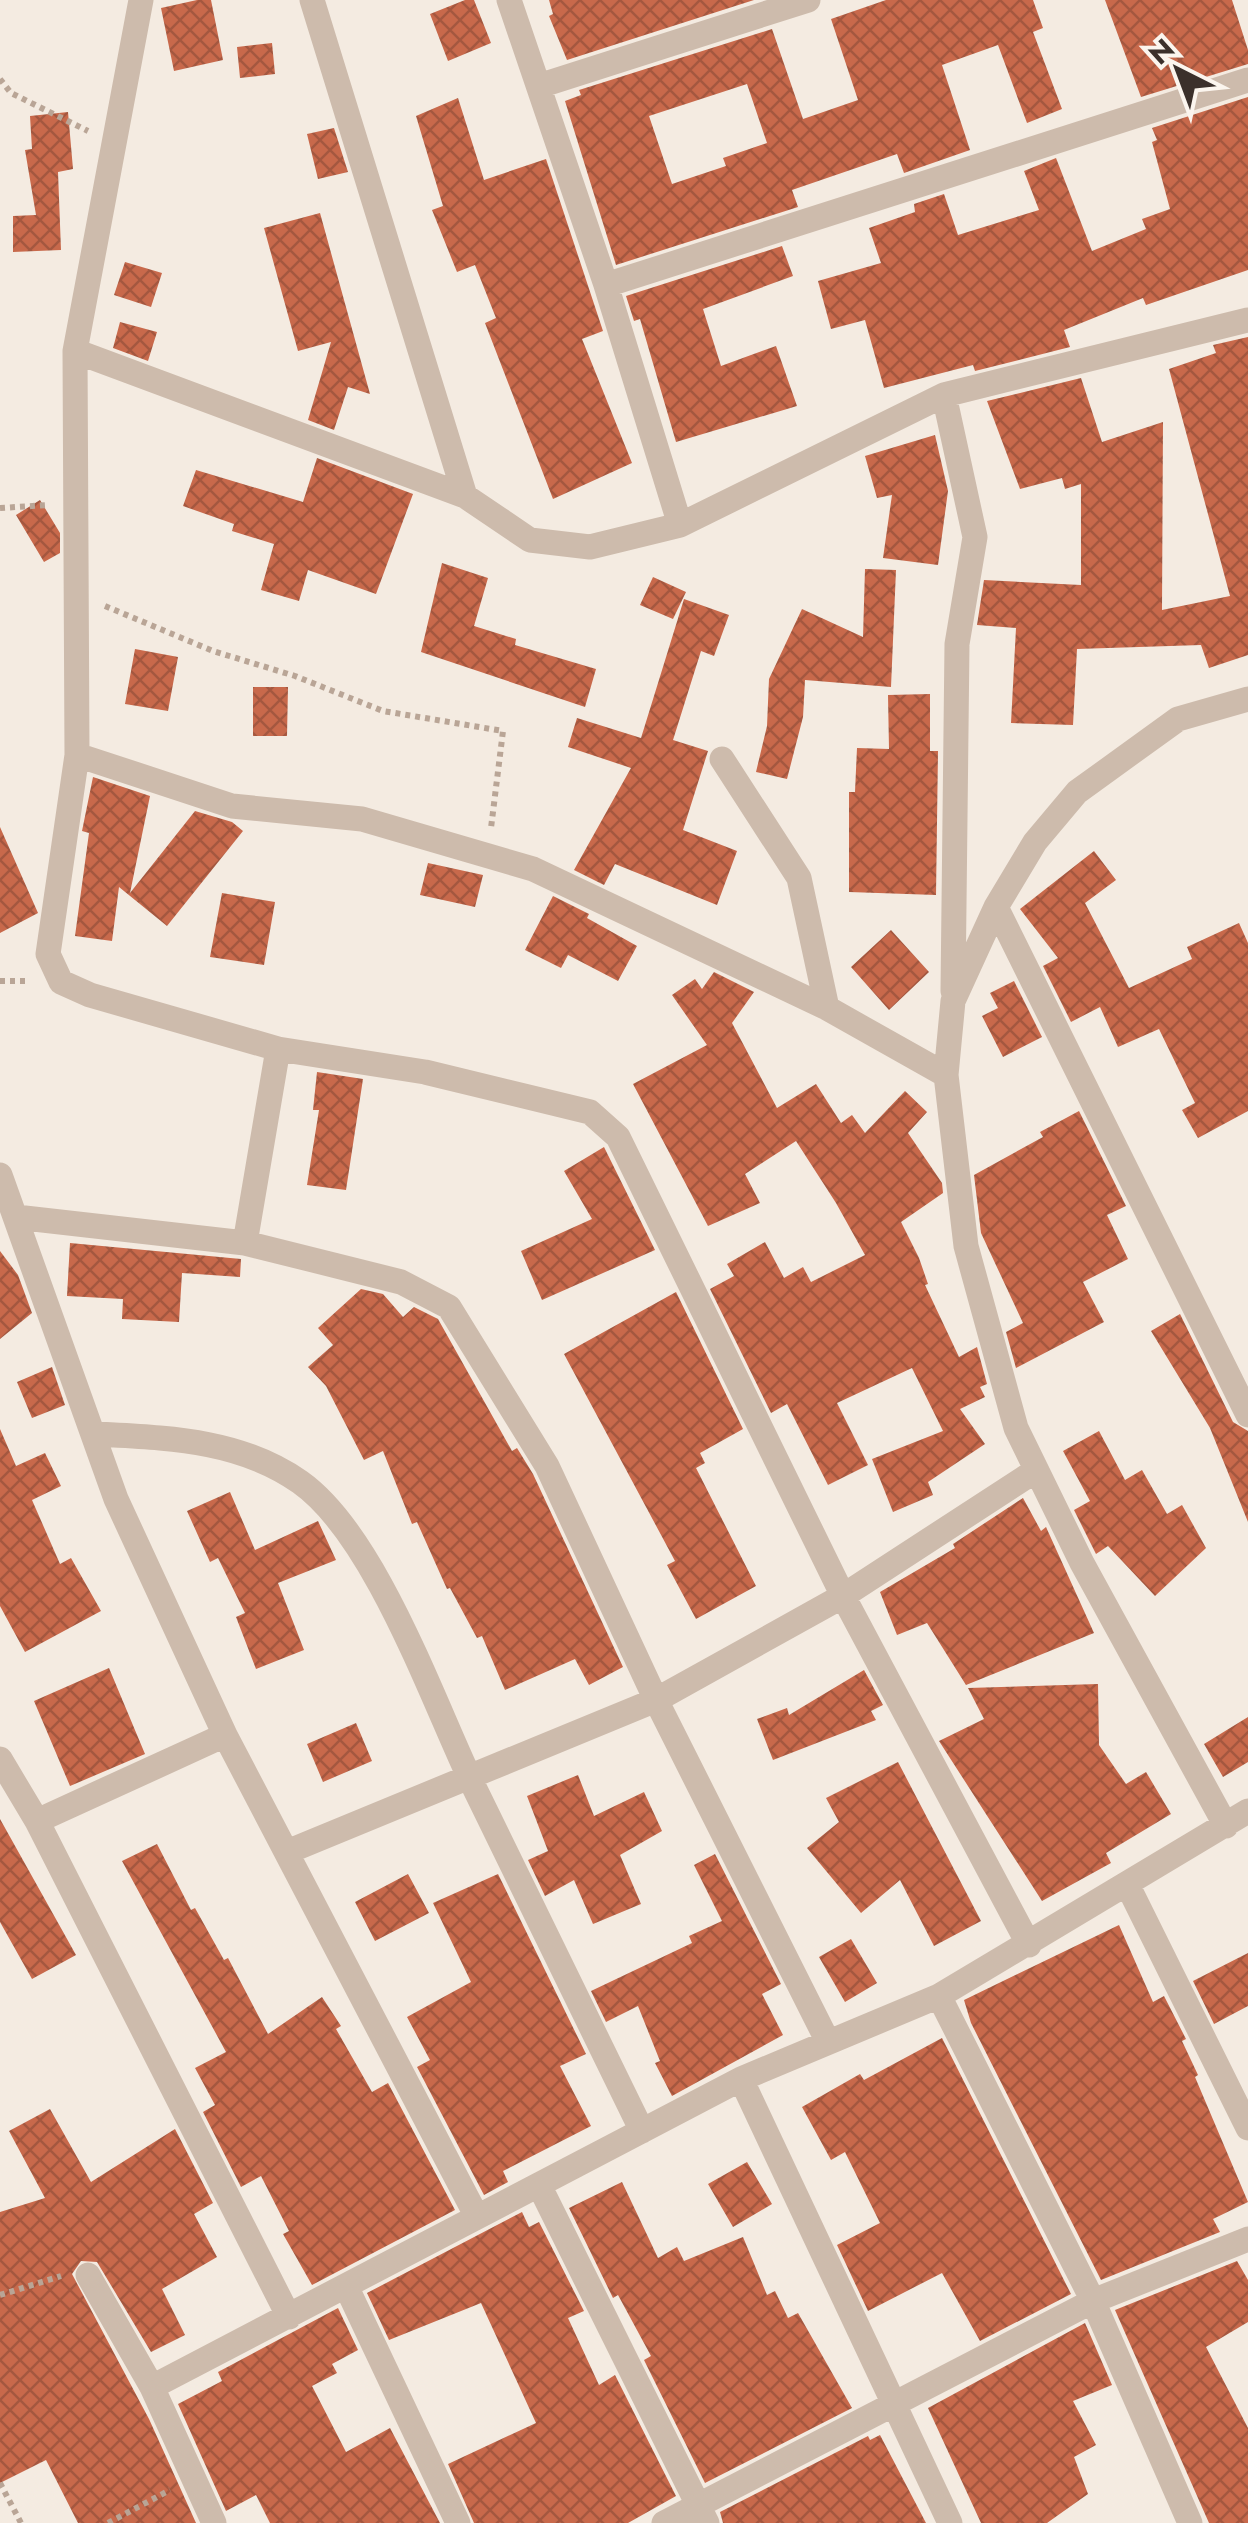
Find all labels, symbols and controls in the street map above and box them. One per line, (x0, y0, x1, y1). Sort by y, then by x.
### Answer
north arrow (1128, 20, 1228, 120)
text: N (1140, 29, 1184, 74)

